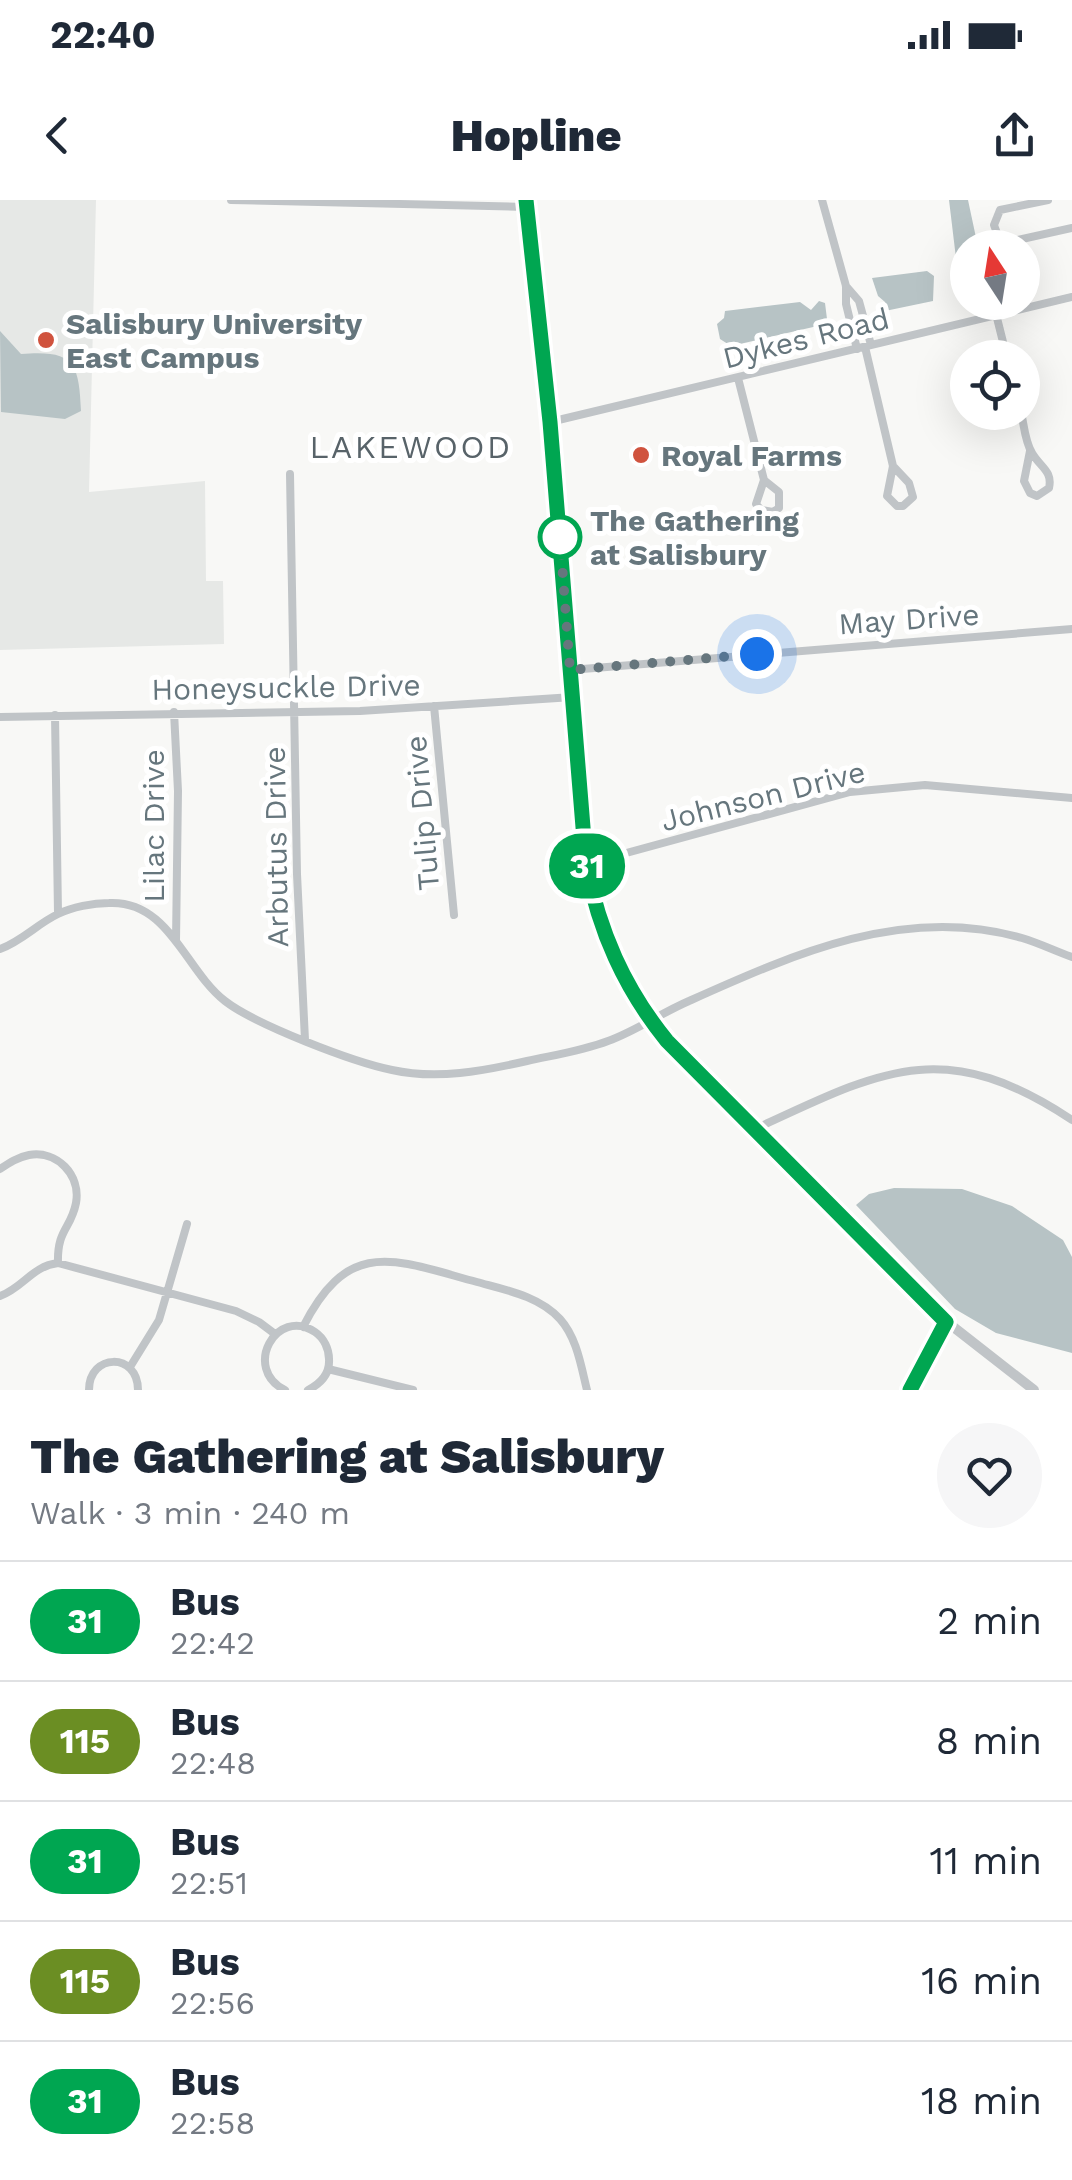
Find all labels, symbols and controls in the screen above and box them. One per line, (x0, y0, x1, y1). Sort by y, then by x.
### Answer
text: 22:40 (50, 13, 156, 57)
icon: back (30, 108, 85, 163)
icon: share (987, 108, 1042, 163)
text: Hopline (450, 109, 622, 162)
north arrow (950, 230, 1040, 320)
map controls (950, 230, 1040, 430)
street label: Dykes Road (719, 300, 893, 376)
place label: Salisbury University East Campus (66, 306, 362, 375)
marker: Salisbury University East Campus (35, 329, 57, 351)
button: locate (950, 340, 1040, 430)
district label: LAKEWOOD (309, 428, 513, 466)
place label: Royal Farms (661, 438, 842, 473)
marker: Royal Farms (630, 444, 652, 466)
place label: The Gathering at Salisbury (590, 503, 799, 572)
marker: The Gathering at Salisbury (539, 516, 581, 558)
street label: May Drive (837, 597, 981, 641)
your location (732, 629, 782, 679)
street label: Honeysuckle Drive (151, 667, 421, 707)
street label: Tulip Drive (398, 734, 446, 892)
street label: Arbutus Drive (257, 746, 295, 948)
street label: Lilac Drive (136, 749, 171, 903)
street label: Johnson Drive (657, 754, 869, 838)
line badge: 31 (542, 834, 632, 898)
text: 31 (569, 845, 605, 887)
button: heart (937, 1423, 1042, 1528)
text: The Gathering at Salisbury (30, 1428, 664, 1485)
text: Walk · 3 min · 240 m (30, 1494, 350, 1532)
text: Bus (170, 1580, 240, 1624)
text: 2 min (937, 1599, 1042, 1643)
text: 31 (67, 1600, 103, 1642)
text: 22:42 (170, 1624, 255, 1662)
text: Bus (170, 1700, 240, 1744)
text: 8 min (936, 1719, 1042, 1763)
text: 115 (60, 1720, 110, 1762)
text: 22:48 (170, 1744, 256, 1782)
text: Bus (170, 1820, 240, 1864)
text: 11 min (930, 1839, 1042, 1883)
text: 31 (67, 1840, 103, 1882)
text: 22:51 (170, 1864, 248, 1902)
text: Bus (170, 1940, 240, 1984)
text: 16 min (921, 1959, 1042, 2003)
text: 115 (60, 1960, 110, 2002)
text: 22:56 (170, 1984, 255, 2022)
text: Bus (170, 2060, 240, 2104)
text: 18 min (921, 2079, 1042, 2123)
text: 31 (67, 2080, 103, 2122)
text: 22:58 (170, 2104, 255, 2142)

